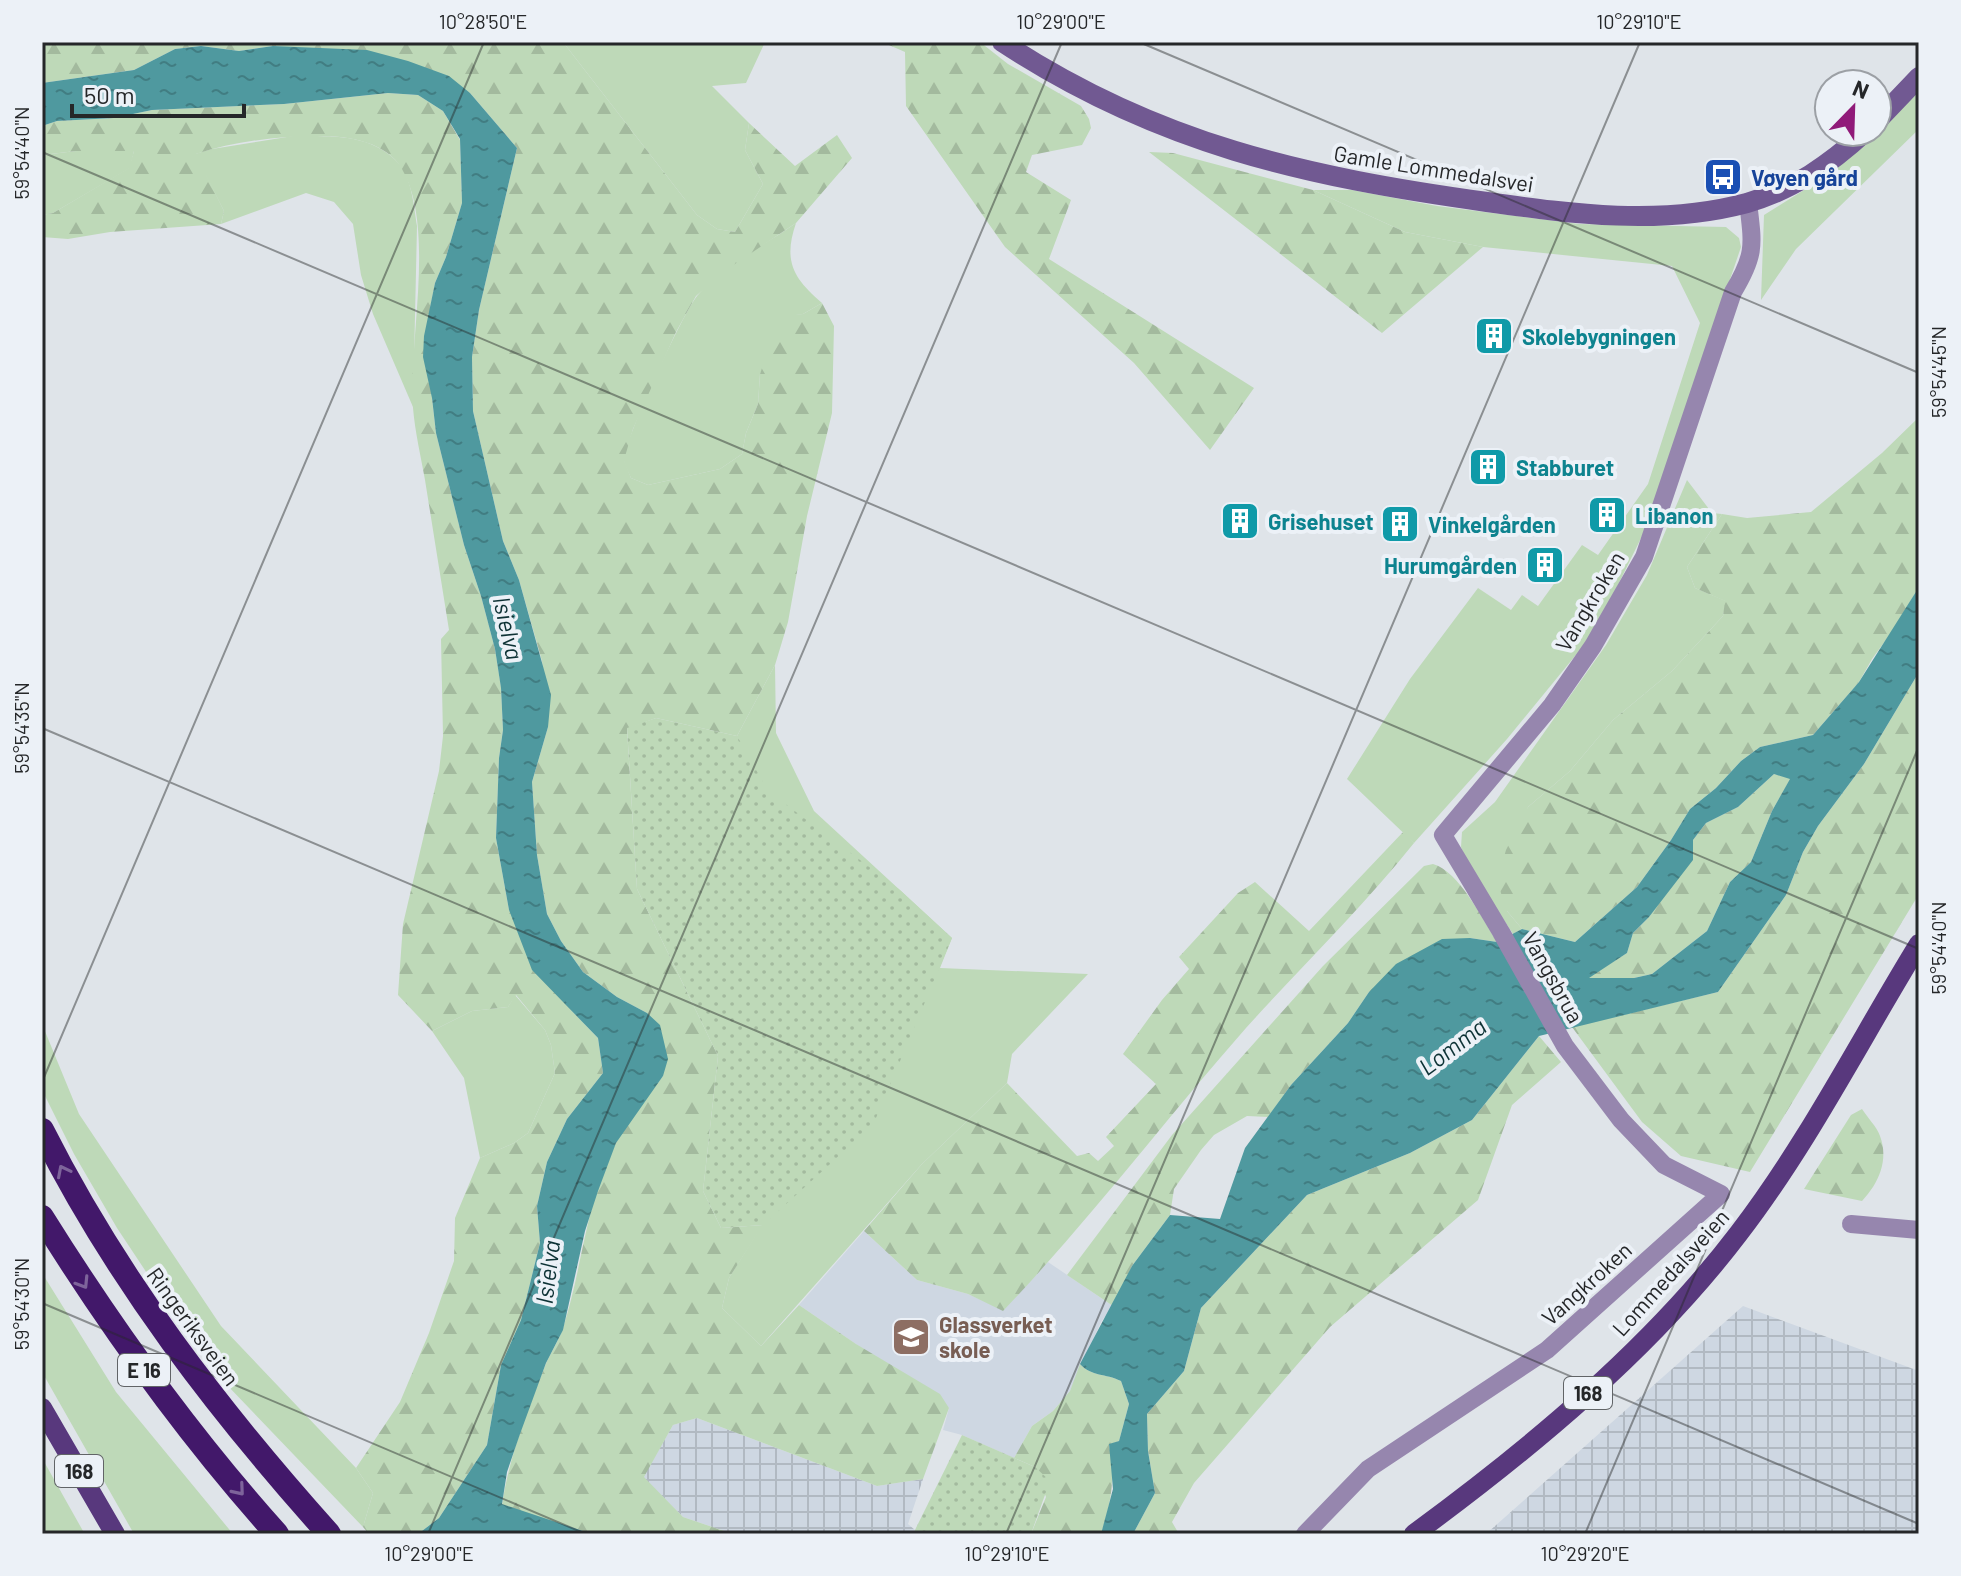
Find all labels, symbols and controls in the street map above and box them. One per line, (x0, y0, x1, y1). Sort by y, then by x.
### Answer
text: 10°28'50"E (439, 9, 527, 33)
text: 10°29'00"E (1016, 9, 1106, 33)
text: 10°29'10"E (1596, 9, 1682, 33)
scale bar (72, 68, 244, 118)
north arrow (1813, 68, 1893, 148)
text: N (1849, 74, 1873, 103)
text: 50 m (84, 80, 135, 109)
text: 59°54'40"N (9, 107, 33, 199)
street label: Gamle Lommedalsvei (1332, 139, 1536, 197)
bus stop icon: Vøyen gård (1702, 156, 1744, 198)
place label: Vøyen gård (1751, 164, 1858, 190)
building icon: Skolebygningen (1473, 315, 1515, 357)
place label: Skolebygningen (1522, 323, 1676, 349)
text: 59°54'45"N (1926, 326, 1950, 418)
building icon: Stabburet (1467, 446, 1509, 488)
place label: Stabburet (1516, 454, 1614, 480)
building icon: Libanon (1586, 494, 1628, 536)
building icon: Grisehuset (1219, 500, 1261, 542)
place label: Libanon (1635, 502, 1714, 528)
building icon: Vinkelgården (1379, 503, 1421, 545)
place label: Grisehuset (1268, 508, 1374, 534)
place label: Vinkelgården (1428, 511, 1556, 537)
building icon: Hurumgården (1524, 544, 1566, 586)
street label: Vangkroken (1549, 546, 1629, 656)
place label: Hurumgården (1384, 552, 1517, 578)
water label: Isielva (488, 593, 530, 663)
text: 59°54'35"N (9, 682, 33, 774)
text: 59°54'40"N (1926, 902, 1950, 994)
street label: Vangsbrua (1518, 927, 1590, 1027)
water label: Lomma (1412, 1011, 1492, 1081)
one-way arrow (56, 1165, 72, 1179)
street label: Lommedalsveien (1606, 1203, 1734, 1341)
street label: Vangkroken (1536, 1236, 1636, 1330)
water label: Isielva (529, 1238, 565, 1306)
text: 59°54'30"N (9, 1258, 33, 1350)
street label: Ringeriksveien (142, 1262, 246, 1390)
one-way arrow (74, 1274, 89, 1288)
place label: Glassverket skole (939, 1311, 1053, 1362)
school or university icon: Glassverket skole (890, 1316, 932, 1358)
road number: E 16 (118, 1354, 170, 1386)
road number: 168 (1564, 1377, 1612, 1409)
road number: 168 (55, 1455, 103, 1487)
one-way arrow (229, 1481, 244, 1496)
text: 10°29'00"E (384, 1541, 474, 1565)
text: 10°29'10"E (964, 1541, 1050, 1565)
text: 10°29'20"E (1540, 1541, 1630, 1565)

